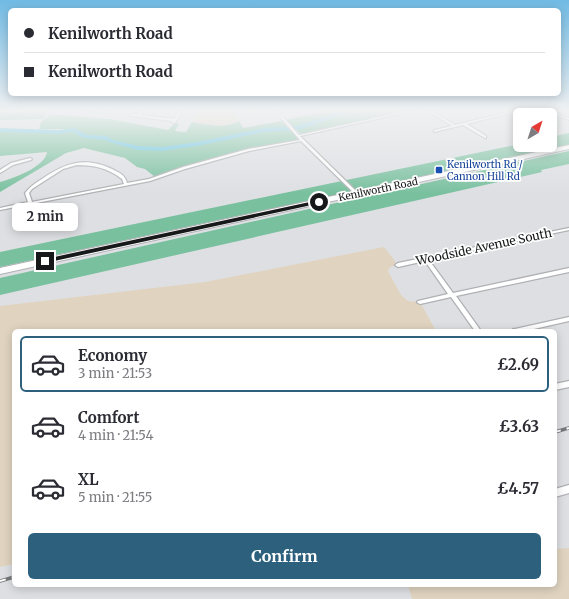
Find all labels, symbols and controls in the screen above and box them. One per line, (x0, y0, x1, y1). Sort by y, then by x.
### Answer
text: Kenilworth Road (48, 24, 173, 43)
text: Kenilworth Road (48, 62, 173, 81)
north arrow (513, 108, 557, 152)
map controls (513, 108, 557, 152)
place label: Kenilworth Rd / Cannon Hill Rd (447, 158, 523, 183)
marker: Kenilworth Rd / Cannon Hill Rd (434, 165, 444, 175)
street label: Kenilworth Road (337, 175, 419, 204)
route start (310, 193, 328, 211)
callout: 2 min (12, 203, 78, 231)
text: 2 min (26, 208, 64, 225)
street label: Woodside Avenue South (414, 225, 553, 268)
route end (36, 252, 54, 270)
icon: car (30, 346, 66, 382)
text: Economy (78, 346, 147, 365)
text: £2.69 (497, 355, 539, 374)
text: 3 min · 21:53 (78, 365, 152, 382)
icon: car (30, 408, 66, 444)
text: Comfort (78, 408, 139, 427)
text: £3.63 (499, 417, 539, 436)
text: 4 min · 21:54 (78, 427, 154, 444)
icon: car (30, 470, 66, 506)
text: XL (78, 470, 99, 489)
text: £4.57 (497, 479, 539, 498)
text: 5 min · 21:55 (78, 489, 152, 506)
button: Confirm (28, 533, 541, 579)

